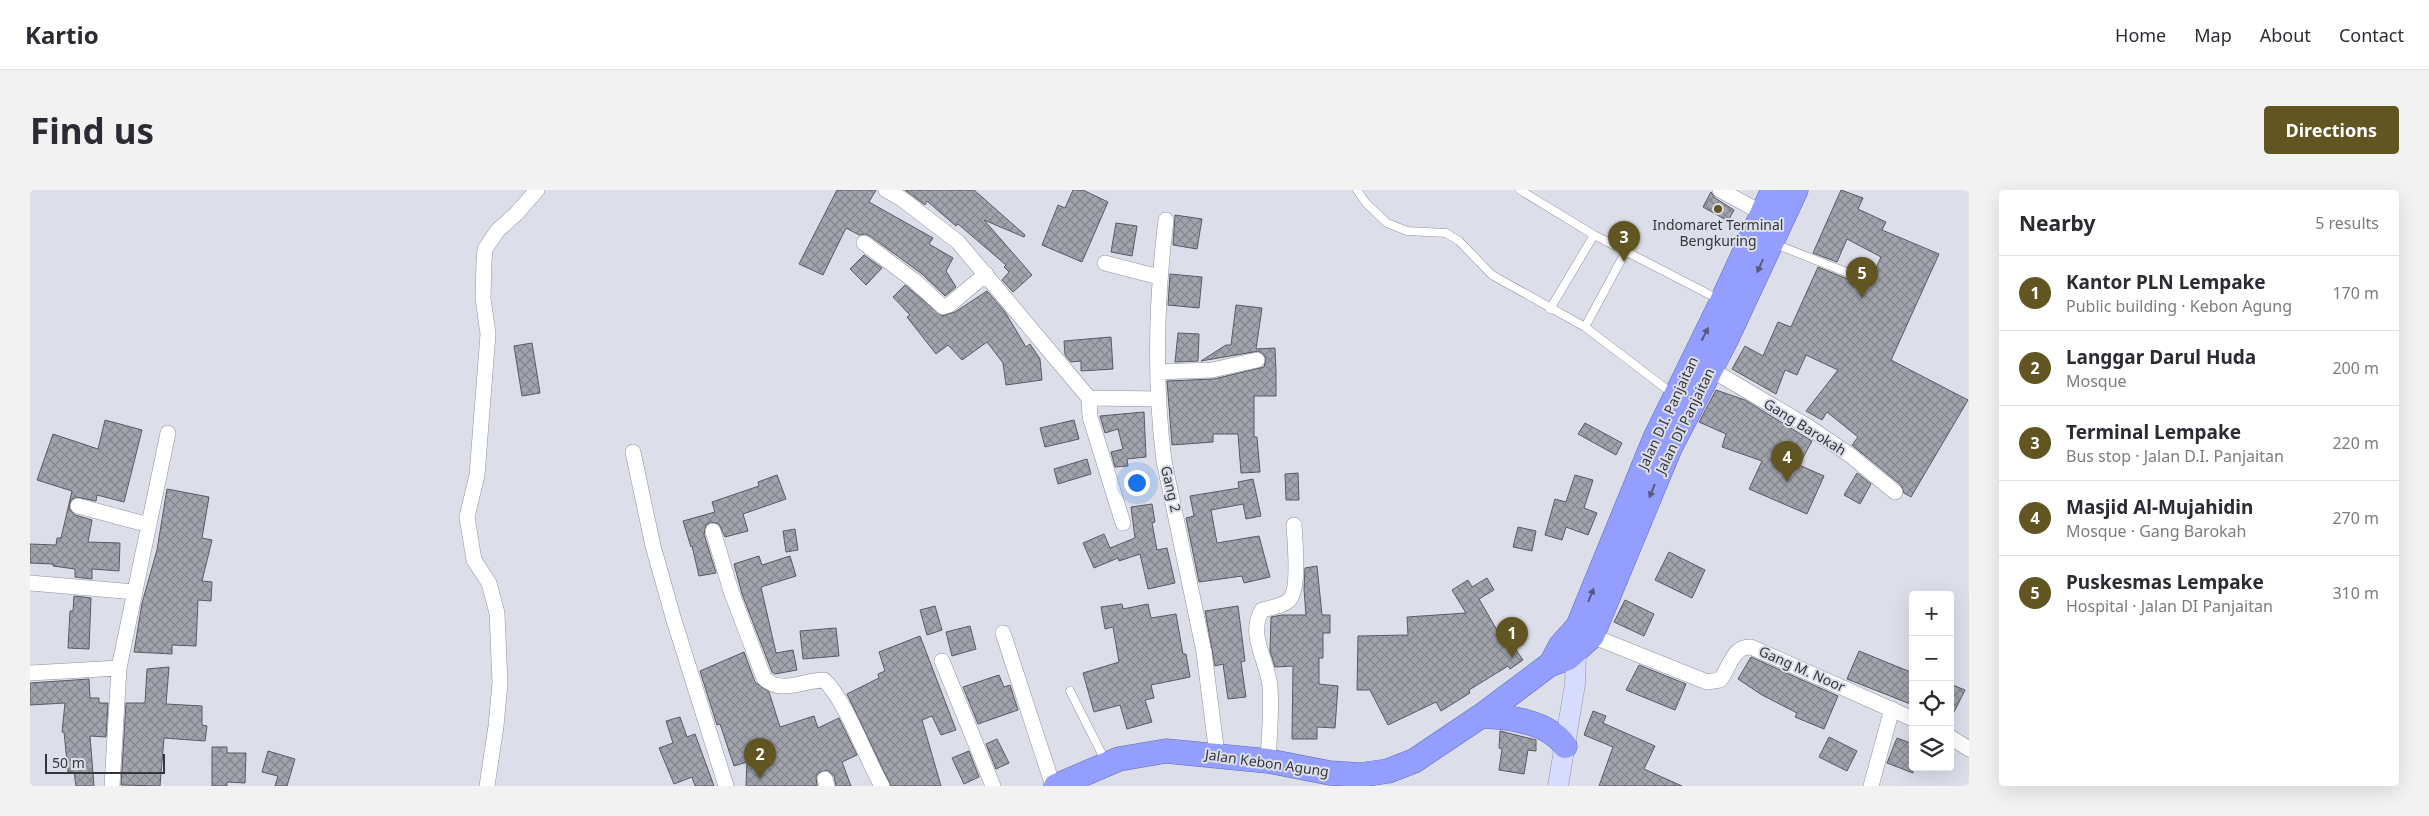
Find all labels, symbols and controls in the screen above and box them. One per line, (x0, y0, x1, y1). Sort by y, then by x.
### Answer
text: Kartio (25, 18, 99, 51)
text: Home (2115, 23, 2166, 47)
text: Map (2194, 23, 2232, 47)
text: About (2260, 23, 2311, 47)
text: Contact (2339, 23, 2404, 47)
button: Directions (2264, 106, 2399, 154)
text: Find us (30, 107, 154, 154)
marker: Indomaret Terminal Bengkuring (1712, 203, 1724, 215)
text: Nearby (2019, 209, 2095, 237)
text: 5 results (2315, 212, 2379, 234)
place label: Indomaret Terminal Bengkuring (1653, 215, 1783, 250)
pin: 3 (1608, 221, 1640, 262)
pin: 5 (1846, 257, 1878, 298)
one-way arrow (1755, 259, 1763, 273)
text: Kantor PLN Lempake (2066, 269, 2266, 295)
text: 1 (2030, 282, 2040, 304)
text: 170 m (2332, 282, 2379, 304)
text: Public building · Kebon Agung (2066, 295, 2292, 317)
one-way arrow (1701, 327, 1709, 341)
text: Langgar Darul Huda (2066, 344, 2256, 370)
street label: Jalan D.I. Panjaitan (1632, 353, 1702, 474)
text: 2 (2030, 357, 2040, 379)
text: 200 m (2332, 357, 2379, 379)
street label: Jalan DI Panjaitan (1650, 365, 1718, 479)
text: Mosque (2066, 370, 2127, 392)
street label: Gang Barokah (1760, 394, 1850, 460)
text: Terminal Lempake (2066, 419, 2241, 445)
text: 3 (2030, 432, 2040, 454)
text: 220 m (2332, 432, 2379, 454)
pin: 4 (1771, 441, 1803, 482)
text: Bus stop · Jalan D.I. Panjaitan (2066, 445, 2284, 467)
street label: Gang 2 (1157, 464, 1186, 514)
your location (1124, 470, 1150, 496)
one-way arrow (1648, 484, 1656, 498)
text: Masjid Al-Mujahidin (2066, 494, 2253, 520)
text: 4 (2030, 507, 2040, 529)
text: 270 m (2332, 507, 2379, 529)
text: Mosque · Gang Barokah (2066, 520, 2246, 542)
text: Puskesmas Lempake (2066, 569, 2264, 595)
text: 5 (2030, 582, 2040, 604)
text: 310 m (2332, 582, 2379, 604)
one-way arrow (1587, 588, 1595, 602)
map controls (1909, 591, 1954, 771)
button: + (1909, 591, 1954, 636)
text: Hospital · Jalan DI Panjaitan (2066, 595, 2273, 617)
pin: 1 (1496, 617, 1528, 658)
button: − (1909, 636, 1954, 681)
street label: Gang M. Noor (1756, 641, 1848, 696)
button: locate (1909, 681, 1954, 726)
button: layers (1909, 726, 1954, 771)
pin: 2 (744, 738, 776, 779)
street label: Jalan Kebon Agung (1202, 744, 1330, 781)
scale bar (45, 751, 165, 774)
text: 50 m (52, 753, 85, 772)

